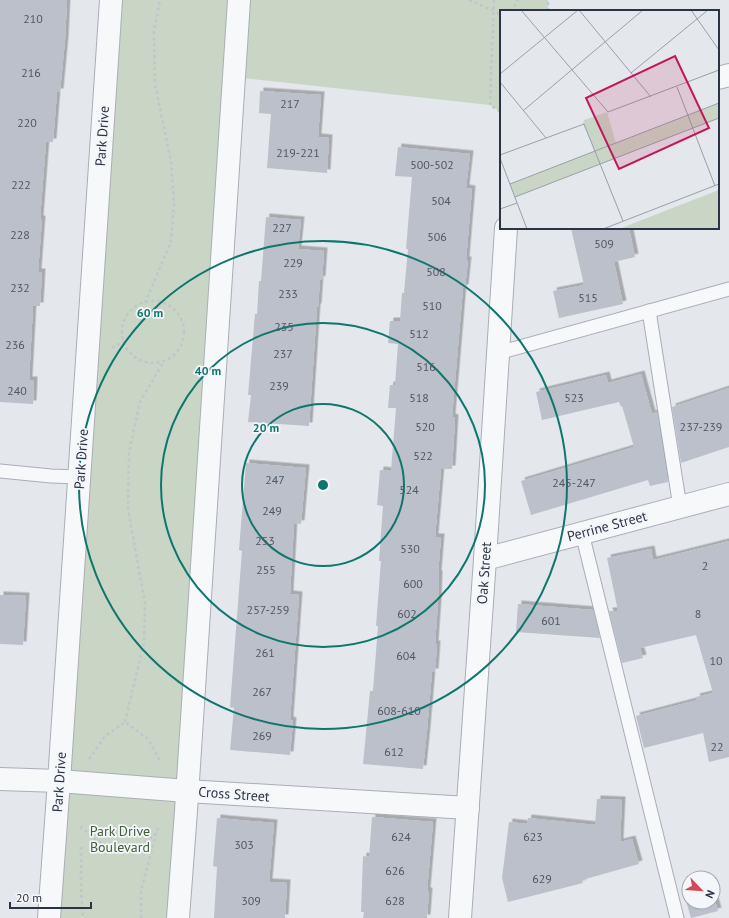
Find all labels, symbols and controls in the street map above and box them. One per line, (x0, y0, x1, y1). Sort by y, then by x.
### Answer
inset map (500, 10, 719, 229)
house number: 210 (23, 11, 43, 26)
house number: 216 (21, 65, 41, 80)
house number: 217 (280, 96, 300, 111)
street label: Park Drive (91, 105, 113, 167)
house number: 220 (17, 115, 37, 130)
house number: 219-221 (276, 145, 320, 160)
house number: 500-502 (410, 157, 454, 172)
house number: 222 (11, 177, 31, 192)
house number: 504 (431, 193, 451, 208)
house number: 227 (272, 220, 292, 235)
house number: 228 (10, 227, 30, 242)
house number: 506 (427, 229, 447, 244)
house number: 509 (594, 236, 614, 251)
house number: 229 (283, 255, 303, 270)
house number: 508 (426, 264, 446, 279)
house number: 232 (10, 280, 30, 295)
house number: 233 (278, 286, 298, 301)
house number: 515 (578, 290, 598, 305)
house number: 510 (422, 298, 442, 313)
text: 60 m (137, 305, 163, 320)
house number: 235 (274, 319, 294, 334)
house number: 512 (409, 326, 429, 341)
house number: 236 (5, 337, 25, 352)
house number: 237 (273, 346, 293, 361)
house number: 516 (416, 359, 436, 374)
text: 40 m (195, 363, 221, 378)
house number: 239 (269, 378, 289, 393)
house number: 240 (7, 383, 27, 398)
house number: 518 (409, 390, 429, 405)
house number: 523 (564, 390, 584, 405)
house number: 520 (415, 419, 435, 434)
house number: 237-239 (680, 419, 722, 434)
text: 20 m (253, 420, 279, 435)
street label: Park Drive (70, 428, 92, 490)
house number: 522 (413, 448, 433, 463)
house number: 247 (265, 472, 285, 487)
house number: 245-247 (552, 475, 596, 490)
centre of rings (316, 478, 330, 492)
house number: 524 (399, 482, 419, 497)
house number: 249 (262, 503, 282, 518)
street label: Perrine Street (565, 507, 649, 545)
house number: 253 (255, 533, 275, 548)
house number: 530 (400, 541, 420, 556)
street label: Oak Street (473, 541, 495, 605)
house number: 2 (702, 558, 708, 573)
house number: 255 (256, 562, 276, 577)
house number: 600 (403, 576, 423, 591)
house number: 257-259 (247, 602, 289, 617)
house number: 602 (397, 606, 417, 621)
house number: 8 (695, 606, 701, 621)
house number: 601 (541, 613, 561, 628)
house number: 261 (255, 645, 275, 660)
house number: 604 (396, 648, 416, 663)
house number: 10 (709, 653, 723, 668)
house number: 267 (252, 684, 272, 699)
house number: 608-610 (377, 703, 421, 718)
house number: 269 (252, 728, 272, 743)
house number: 22 (710, 739, 724, 754)
house number: 612 (384, 744, 404, 759)
street label: Park Drive (48, 751, 70, 813)
street label: Cross Street (198, 783, 270, 805)
park label: Park Drive Boulevard (90, 822, 150, 856)
house number: 624 (391, 829, 411, 844)
house number: 623 (523, 829, 543, 844)
house number: 303 (234, 837, 254, 852)
house number: 626 (385, 863, 405, 878)
north arrow (681, 870, 721, 910)
house number: 629 (532, 871, 552, 886)
scale bar (10, 884, 91, 910)
text: N (702, 888, 718, 900)
text: 20 m (16, 890, 42, 905)
house number: 309 (241, 893, 261, 908)
house number: 628 (385, 893, 405, 908)

